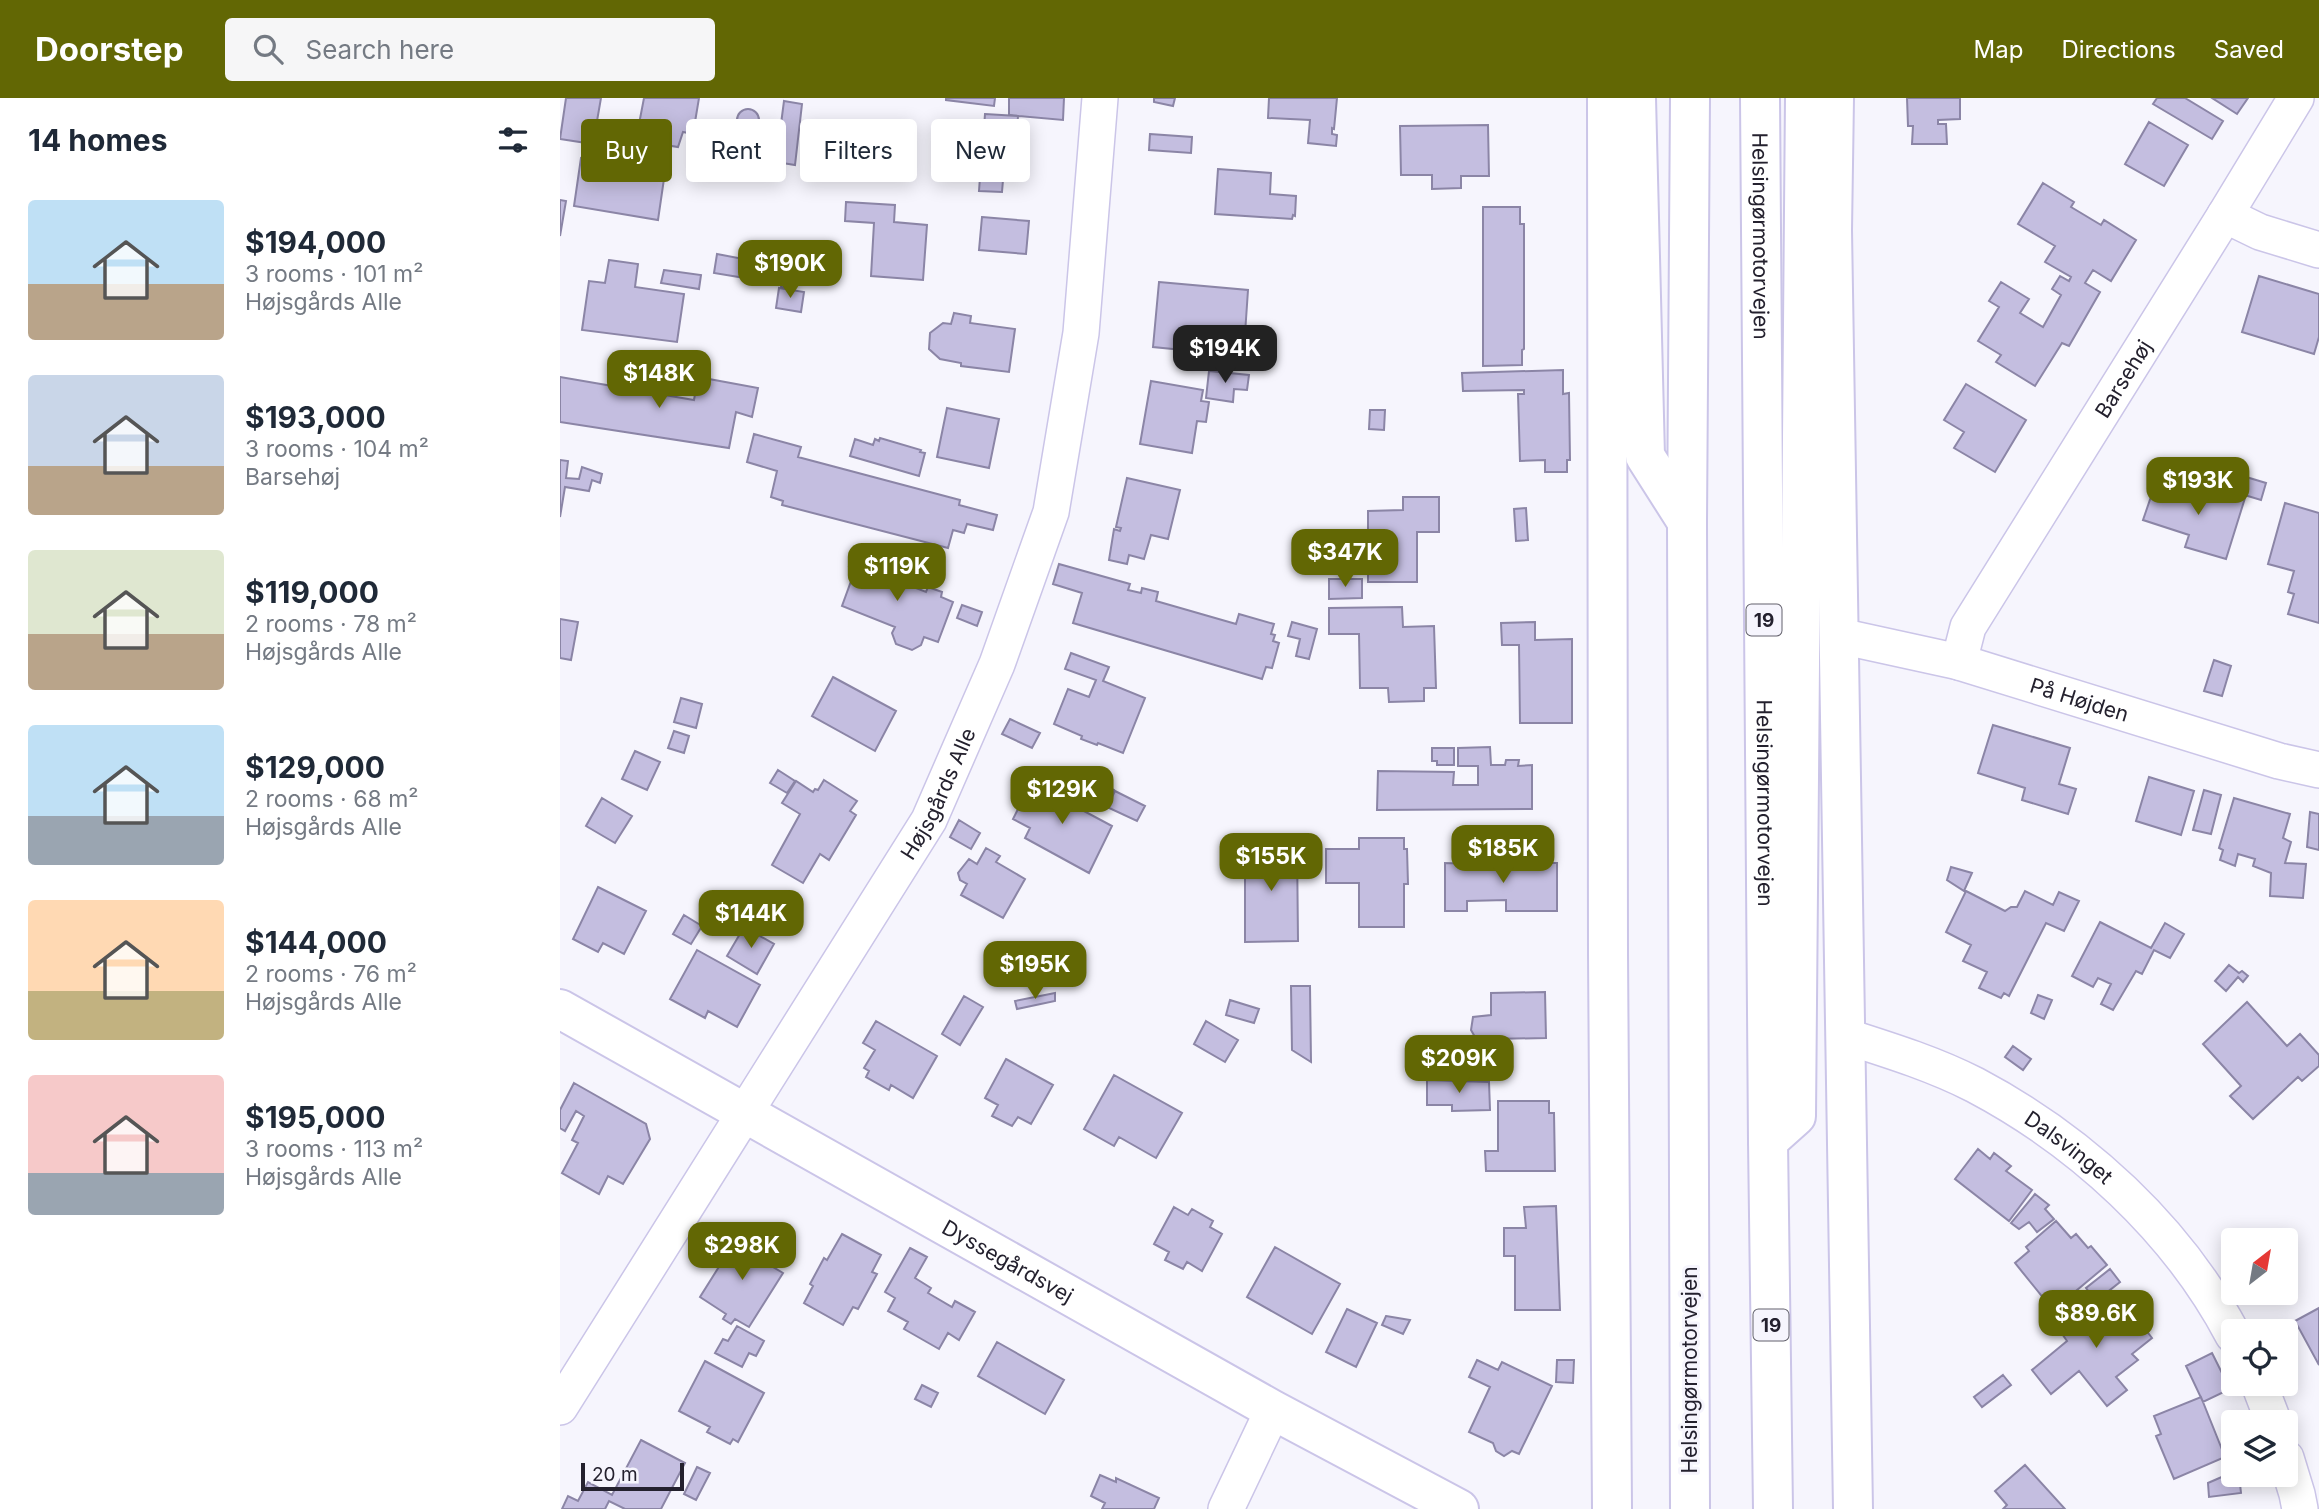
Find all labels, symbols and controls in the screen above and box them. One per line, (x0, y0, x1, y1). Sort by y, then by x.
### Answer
search box (225, 18, 715, 81)
text: Doorstep (35, 29, 183, 69)
icon: search (249, 30, 287, 68)
text: Search here (305, 34, 454, 65)
text: Map (1974, 35, 2023, 64)
text: Directions (2061, 35, 2176, 64)
text: Saved (2214, 35, 2284, 64)
chip: Buy (581, 119, 672, 182)
chip: Rent (686, 119, 786, 182)
chip: Filters (800, 119, 917, 182)
chip: New (931, 119, 1030, 182)
icon: filters (494, 121, 532, 159)
text: 14 homes (28, 122, 167, 158)
street label: Helsingørmotorvejen (1748, 132, 1774, 340)
text: $194,000 (245, 224, 386, 260)
icon: home (84, 228, 168, 312)
pin: $190K (741, 240, 839, 300)
text: $190K (754, 249, 826, 277)
text: 3 rooms · 101 m² (245, 260, 423, 288)
text: Højsgårds Alle (245, 288, 402, 316)
pin: $194K (1176, 326, 1274, 385)
text: $194K (1189, 334, 1261, 362)
street label: Barsehøj (2089, 335, 2157, 422)
pin: $148K (610, 350, 708, 410)
text: $148K (623, 359, 695, 387)
text: $193,000 (245, 399, 386, 435)
icon: home (84, 403, 168, 487)
text: 3 rooms · 104 m² (245, 435, 429, 463)
pin: $193K (2149, 458, 2247, 517)
text: Barsehøj (245, 463, 340, 491)
text: $193K (2162, 466, 2234, 494)
pin: $347K (1296, 530, 1394, 589)
text: $347K (1307, 538, 1383, 566)
pin: $119K (848, 544, 946, 603)
text: $119K (864, 552, 930, 580)
text: $119,000 (245, 574, 379, 610)
icon: home (84, 578, 168, 662)
road number: 19 (1746, 604, 1782, 636)
text: 2 rooms · 78 m² (245, 610, 417, 638)
text: Højsgårds Alle (245, 638, 402, 666)
street label: På Højden (2027, 672, 2132, 726)
street label: Helsingørmotorvejen (1752, 699, 1779, 907)
street label: Højsgårds Alle (895, 724, 980, 864)
text: $129,000 (245, 749, 385, 785)
icon: home (84, 753, 168, 837)
pin: $129K (1013, 766, 1111, 826)
text: $129K (1027, 775, 1097, 803)
text: 2 rooms · 68 m² (245, 785, 418, 813)
text: Højsgårds Alle (245, 813, 402, 841)
pin: $185K (1454, 826, 1552, 885)
pin: $155K (1222, 834, 1320, 893)
text: $185K (1467, 834, 1539, 862)
text: $155K (1236, 842, 1306, 870)
pin: $144K (702, 890, 800, 950)
text: $144K (715, 899, 787, 927)
text: $144,000 (245, 924, 387, 960)
icon: home (84, 928, 168, 1012)
pin: $195K (986, 942, 1084, 1001)
text: $195K (999, 950, 1071, 978)
text: 2 rooms · 76 m² (245, 960, 417, 988)
text: Højsgårds Alle (245, 988, 402, 1016)
pin: $209K (1410, 1035, 1508, 1095)
text: $209K (1421, 1044, 1497, 1072)
text: $195,000 (245, 1099, 385, 1135)
icon: home (84, 1103, 168, 1187)
street label: Dalsvinget (2020, 1105, 2118, 1189)
text: 3 rooms · 113 m² (245, 1135, 423, 1163)
text: Højsgårds Alle (245, 1163, 402, 1191)
street label: Dyssegårdsvej (938, 1214, 1078, 1308)
pin: $298K (693, 1222, 791, 1282)
north arrow (2221, 1228, 2298, 1306)
map controls (2221, 1228, 2298, 1487)
text: $298K (704, 1231, 780, 1259)
street label: Helsingørmotorvejen (1677, 1266, 1702, 1474)
pin: $89.6K (2039, 1290, 2153, 1350)
text: $89.6K (2055, 1299, 2137, 1327)
road number: 19 (1754, 1310, 1788, 1340)
button: locate (2221, 1319, 2298, 1396)
button: layers (2221, 1410, 2298, 1487)
scale bar (581, 1460, 684, 1492)
text: 20 m (592, 1463, 638, 1486)

